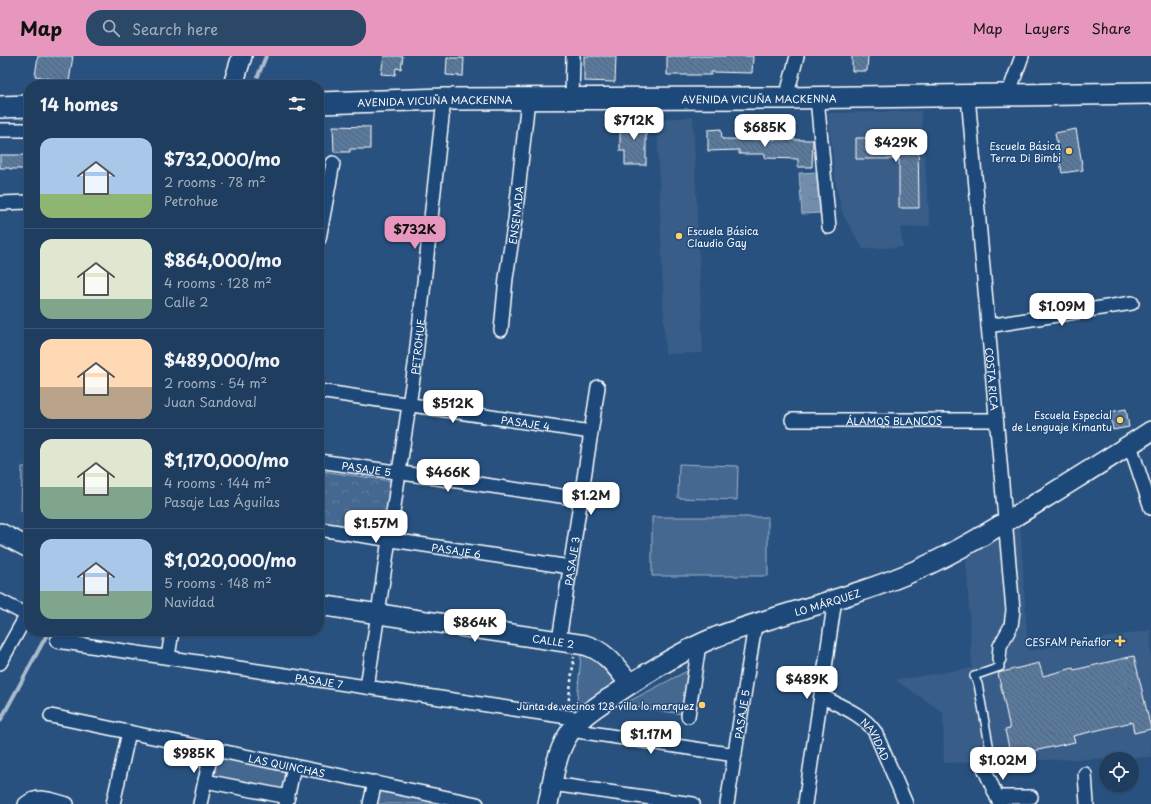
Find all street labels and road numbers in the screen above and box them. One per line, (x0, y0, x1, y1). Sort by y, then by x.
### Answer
street label: AVENIDA VICUÑA MACKENNA (681, 90, 837, 106)
street label: AVENIDA VICUÑA MACKENNA (357, 91, 513, 109)
street label: ENSENADA (504, 184, 526, 245)
street label: PETROHUE (406, 318, 427, 375)
street label: COSTA RICA (983, 347, 1003, 411)
street label: PASAJE 4 (500, 411, 552, 433)
street label: ÁLAMOS BLANCOS (846, 413, 942, 428)
street label: PASAJE 5 (341, 457, 392, 479)
street label: PASAJE 3 (560, 535, 582, 587)
street label: PASAJE 6 (431, 539, 482, 561)
street label: LO MÁRQUEZ (792, 584, 863, 619)
street label: CALLE 2 (531, 630, 575, 651)
street label: PASAJE 7 (294, 669, 345, 691)
street label: PASAJE 5 (730, 688, 752, 740)
street label: NAVIDAD (858, 714, 894, 763)
street label: LAS QUINCHAS (247, 750, 327, 780)

